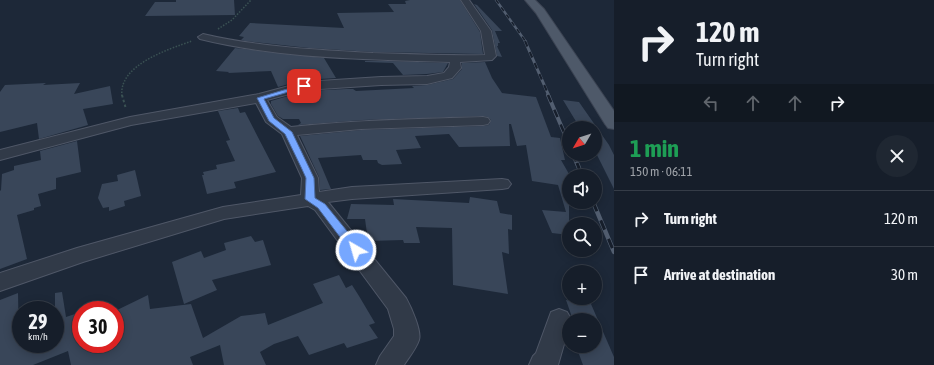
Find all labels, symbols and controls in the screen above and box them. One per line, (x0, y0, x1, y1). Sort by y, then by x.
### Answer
icon: right (630, 16, 682, 68)
text: 120 m (696, 16, 759, 48)
text: Turn right (696, 49, 759, 70)
pin (287, 69, 321, 103)
icon: arrive (293, 75, 315, 97)
icon: left (700, 92, 722, 114)
icon: ahead (742, 92, 764, 114)
icon: ahead (784, 92, 806, 114)
icon: right (826, 92, 848, 114)
north arrow (562, 121, 602, 161)
map controls (562, 121, 602, 353)
text: 1 min (630, 135, 679, 162)
button: close (876, 135, 918, 177)
text: 150 m · 06:11 (630, 164, 693, 179)
button: sound (562, 169, 602, 209)
icon: right (630, 208, 652, 230)
text: Turn right (664, 210, 717, 227)
text: 120 m (884, 210, 918, 227)
button: search (562, 217, 602, 257)
position arrow (335, 229, 377, 271)
icon: arrive (630, 264, 652, 286)
button: + (562, 265, 602, 305)
text: Arrive at destination (664, 266, 775, 283)
text: 30 m (891, 266, 918, 283)
speed limit sign: 30 (72, 301, 124, 353)
text: 29 (29, 310, 47, 333)
button: − (562, 313, 602, 353)
text: km/h (28, 331, 48, 342)

